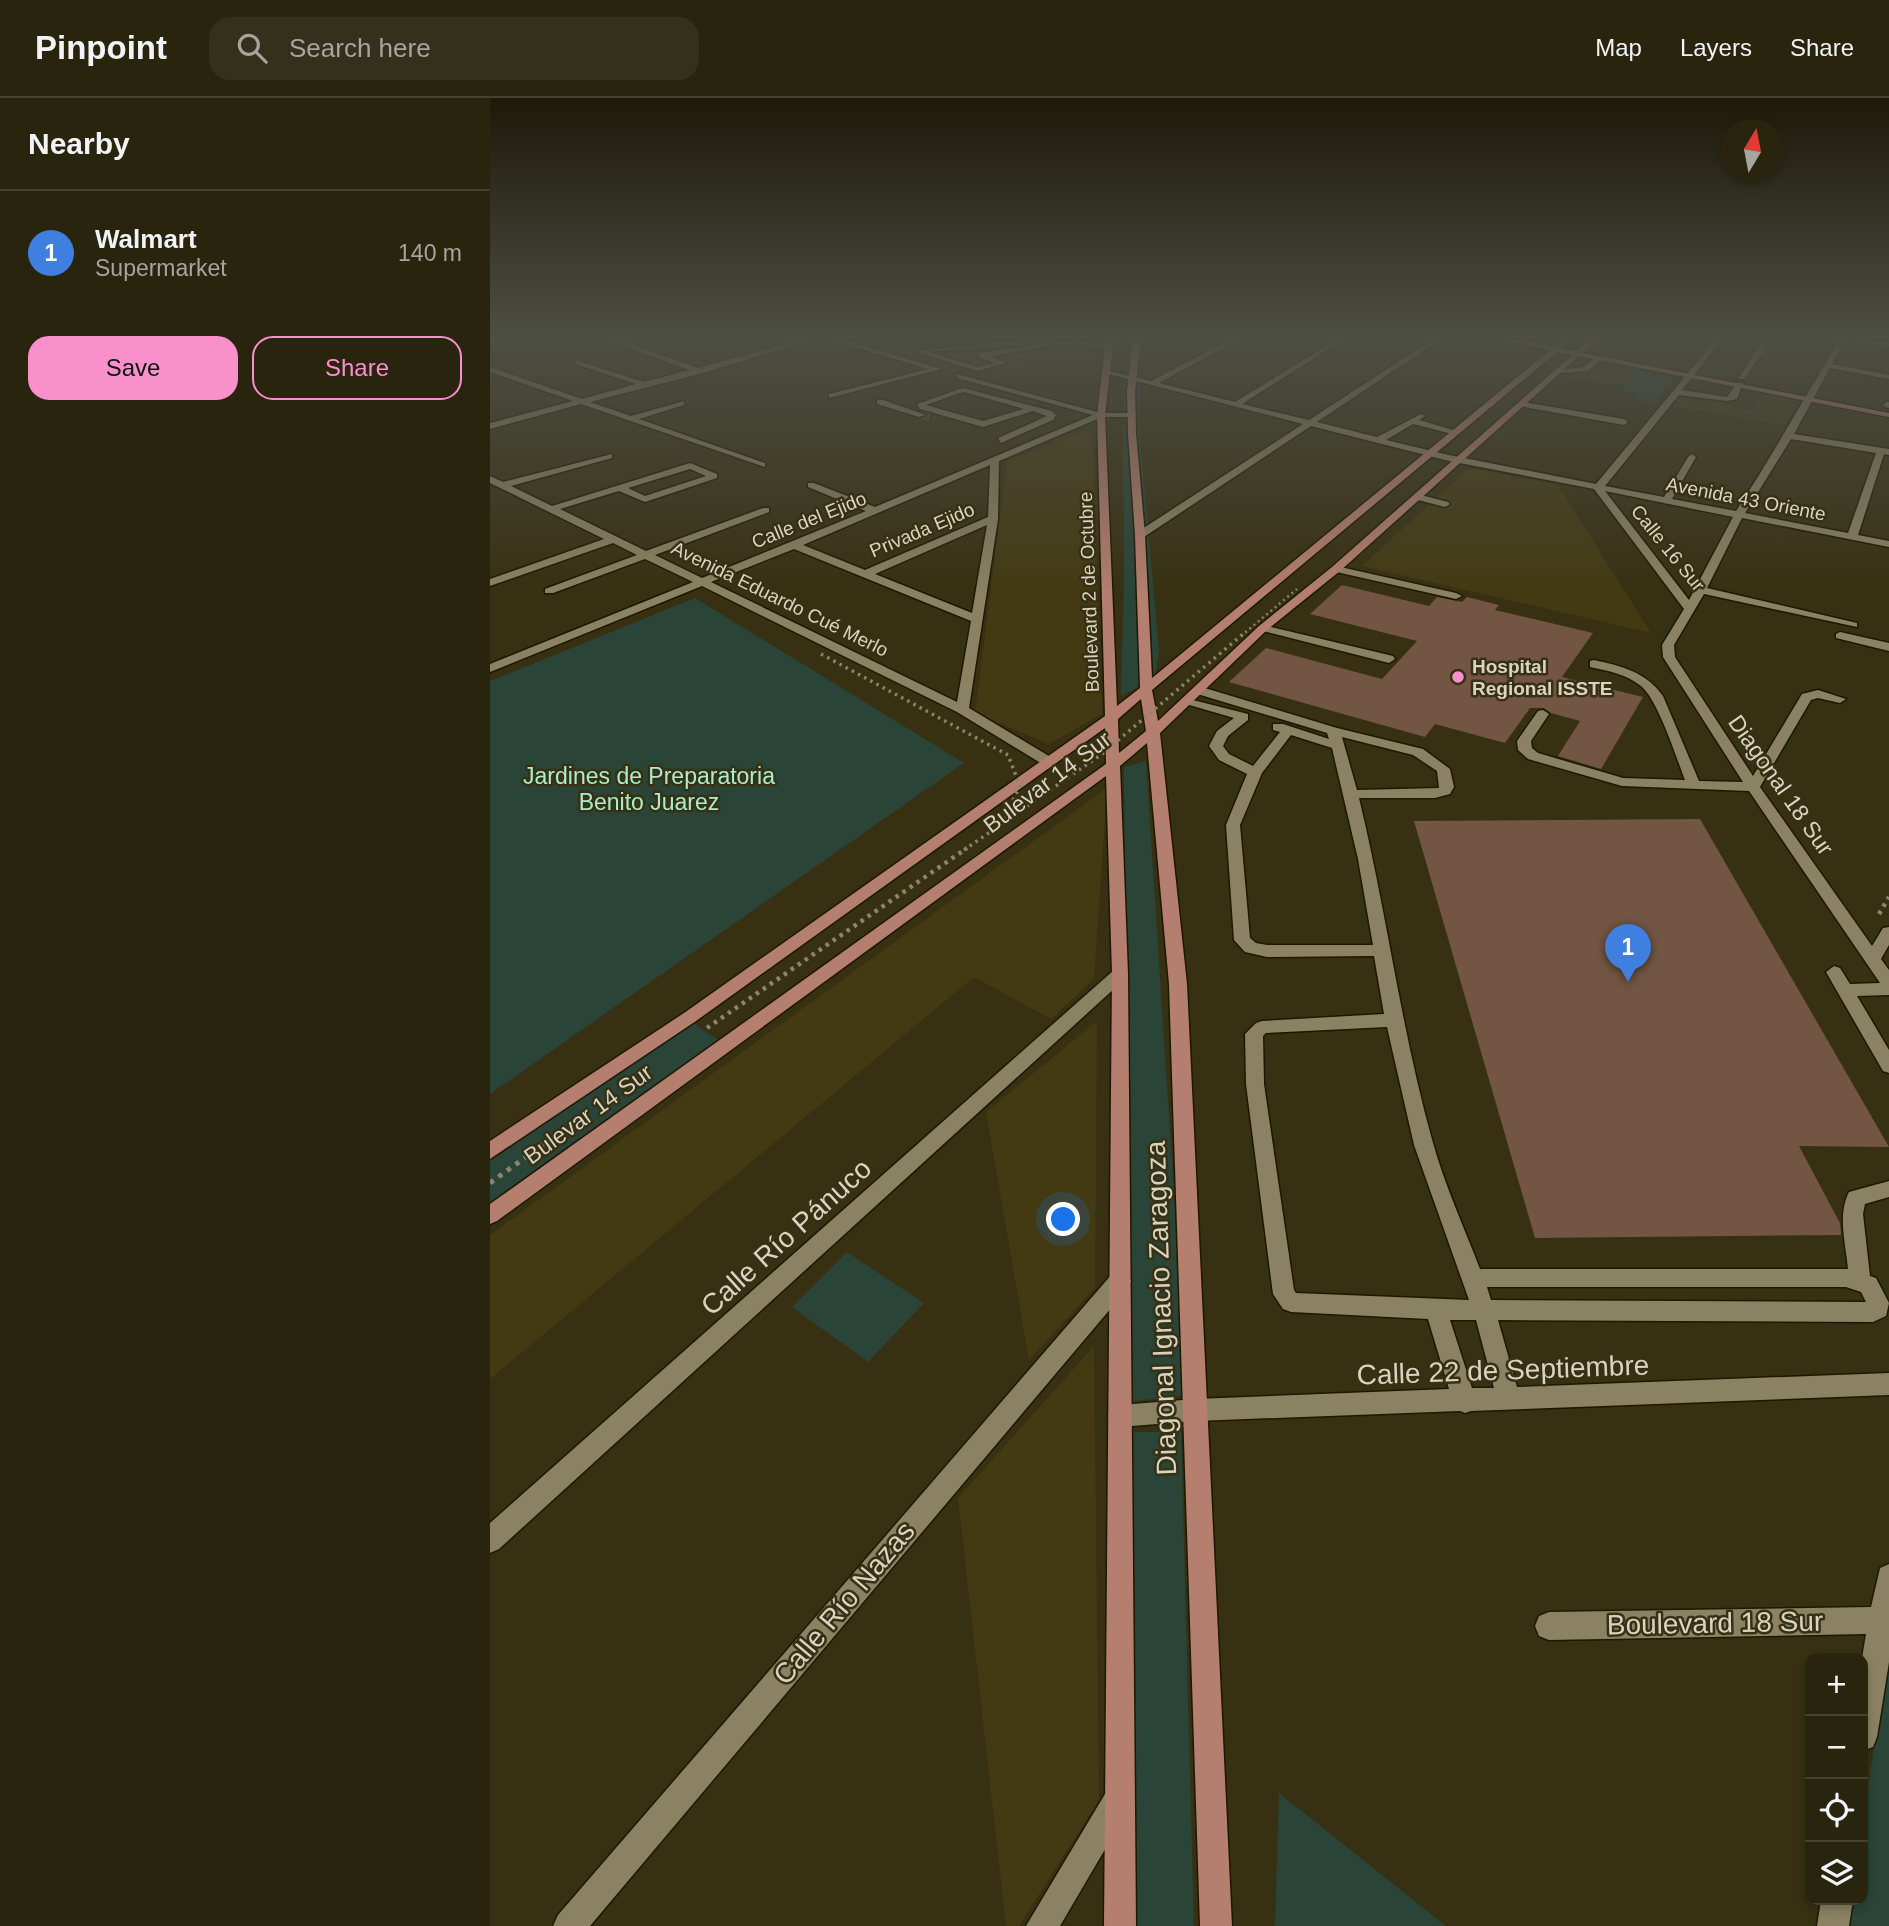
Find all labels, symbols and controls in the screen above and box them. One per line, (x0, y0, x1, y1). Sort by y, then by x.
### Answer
search box (209, 17, 699, 80)
text: Pinpoint (35, 29, 167, 66)
icon: search (233, 29, 271, 67)
text: Search here (289, 33, 431, 63)
text: Map (1595, 34, 1642, 61)
text: Layers (1680, 34, 1752, 61)
text: Share (1790, 34, 1854, 61)
north arrow (1721, 119, 1784, 182)
text: Nearby (28, 127, 130, 160)
text: Walmart (95, 224, 197, 254)
text: 1 (45, 240, 57, 266)
text: 140 m (398, 240, 462, 266)
text: Supermarket (95, 255, 227, 281)
button: Save (28, 336, 238, 400)
button: Share (252, 336, 462, 400)
street label: Avenida 43 Oriente (1664, 473, 1828, 525)
street label: Calle del Ejido (749, 488, 869, 552)
street label: Boulevard 2 de Octubre (1075, 491, 1103, 693)
street label: Privada Ejido (866, 498, 978, 562)
street label: Calle 16 Sur (1627, 501, 1709, 596)
street label: Avenida Eduardo Cué Merlo (668, 537, 892, 661)
place label: Hospital Regional ISSTE (1472, 656, 1612, 699)
marker: Hospital Regional ISSTE (1450, 669, 1466, 685)
street label: Diagonal 18 Sur (1723, 710, 1839, 860)
street label: Bulevar 14 Sur (978, 726, 1116, 838)
park label: Jardines de Preparatoria Benito Juarez (523, 763, 775, 815)
pin: 1 (1605, 924, 1651, 982)
street label: Bulevar 14 Sur (519, 1059, 657, 1169)
street label: Diagonal Ignacio Zaragoza (1140, 1140, 1182, 1476)
street label: Calle Río Pánuco (695, 1153, 877, 1321)
your location (1046, 1202, 1080, 1236)
street label: Calle 22 de Septiembre (1356, 1349, 1650, 1391)
street label: Calle Río Nazas (767, 1516, 921, 1690)
street label: Boulevard 18 Sur (1607, 1606, 1823, 1640)
map controls (1805, 1653, 1868, 1905)
button: + (1805, 1653, 1868, 1716)
button: − (1805, 1716, 1868, 1779)
button: locate (1805, 1779, 1868, 1842)
button: layers (1805, 1842, 1868, 1905)

